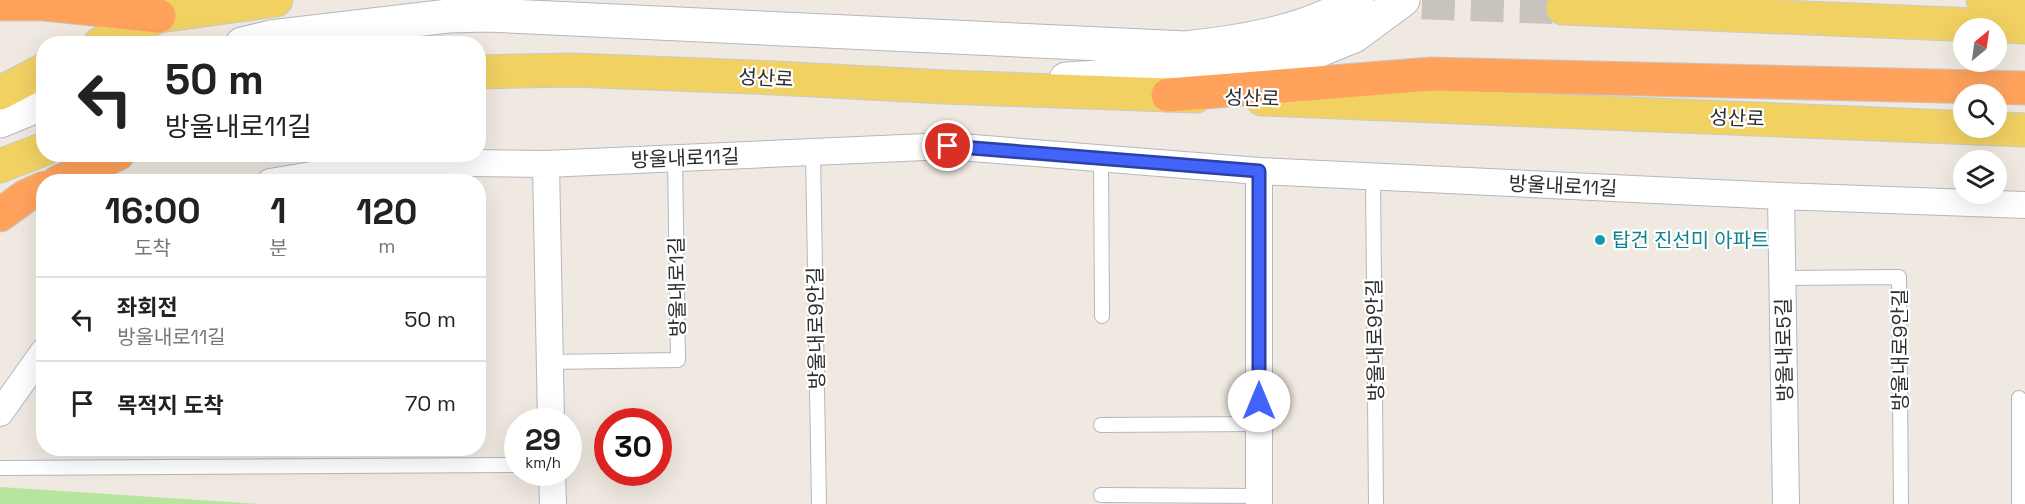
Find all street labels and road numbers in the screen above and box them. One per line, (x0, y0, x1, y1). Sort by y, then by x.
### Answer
street label: 성산로 (738, 64, 794, 92)
street label: 성산로 (1224, 84, 1280, 112)
street label: 성산로 (1709, 104, 1765, 132)
street label: 방울내로11길 (630, 143, 740, 173)
street label: 방울내로11길 (1508, 170, 1618, 202)
street label: 방울내로1길 (663, 237, 691, 337)
street label: 방울내로9안길 (802, 266, 830, 390)
street label: 방울내로9안길 (1361, 278, 1389, 402)
street label: 방울내로9안길 (1887, 289, 1913, 411)
street label: 방울내로5길 (1770, 298, 1798, 402)

